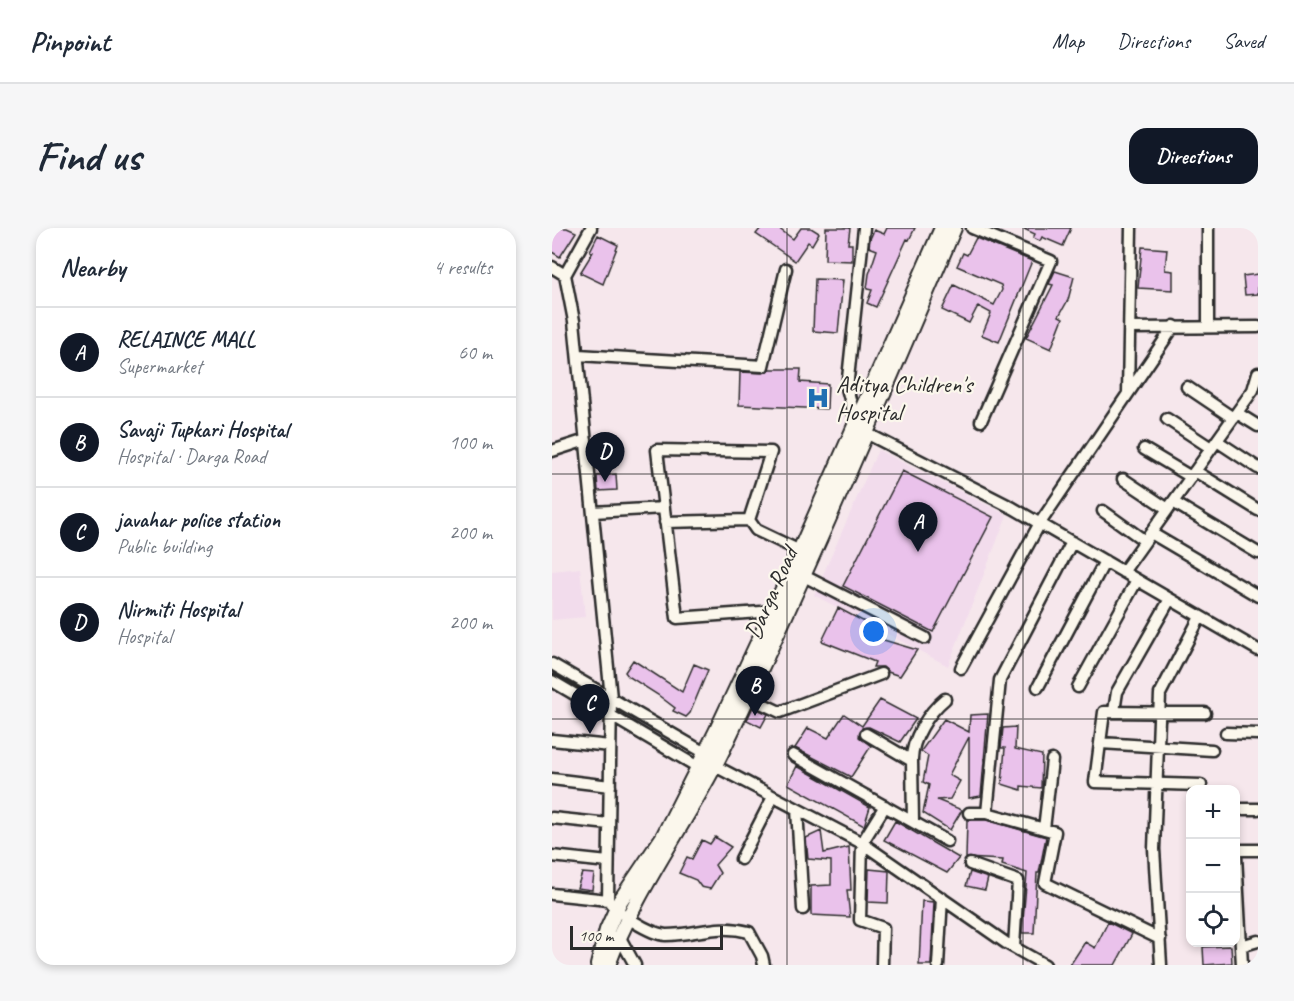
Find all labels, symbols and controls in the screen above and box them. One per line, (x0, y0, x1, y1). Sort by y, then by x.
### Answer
text: Pinpoint (30, 24, 110, 59)
text: Map (1052, 28, 1084, 54)
text: Directions (1117, 28, 1190, 54)
text: Saved (1223, 28, 1264, 54)
button: Directions (1129, 128, 1258, 184)
text: Find us (36, 130, 141, 183)
text: Nearby (60, 251, 125, 284)
text: 4 results (433, 255, 492, 280)
text: RELAINCE MALL (117, 326, 255, 354)
text: A (74, 340, 85, 365)
text: 60 m (458, 340, 492, 365)
text: Supermarket (117, 354, 202, 379)
place label: Aditya Children's Hospital (836, 369, 975, 427)
hospital icon: Aditya Children's Hospital (805, 385, 831, 411)
text: Savaji Tupkari Hospital (117, 416, 288, 444)
text: B (74, 430, 85, 455)
text: 100 m (449, 430, 492, 455)
pin: D (586, 432, 624, 482)
text: Hospital · Darga Road (117, 444, 266, 469)
pin: A (898, 502, 938, 552)
text: javahar police station (117, 506, 280, 534)
text: C (75, 520, 84, 545)
text: 200 m (449, 520, 492, 545)
text: Public building (117, 534, 212, 559)
street label: Darga Road (738, 539, 806, 644)
text: Nirmiti Hospital (117, 596, 239, 624)
text: D (74, 610, 85, 635)
text: 200 m (449, 610, 492, 635)
your location (859, 617, 888, 646)
text: Hospital (117, 624, 172, 649)
pin: B (736, 666, 774, 716)
pin: C (570, 684, 609, 734)
map controls (1186, 785, 1240, 947)
button: + (1186, 785, 1240, 839)
button: − (1186, 839, 1240, 893)
button: locate (1186, 893, 1240, 947)
scale bar (570, 923, 723, 950)
text: 100 m (579, 926, 613, 946)

